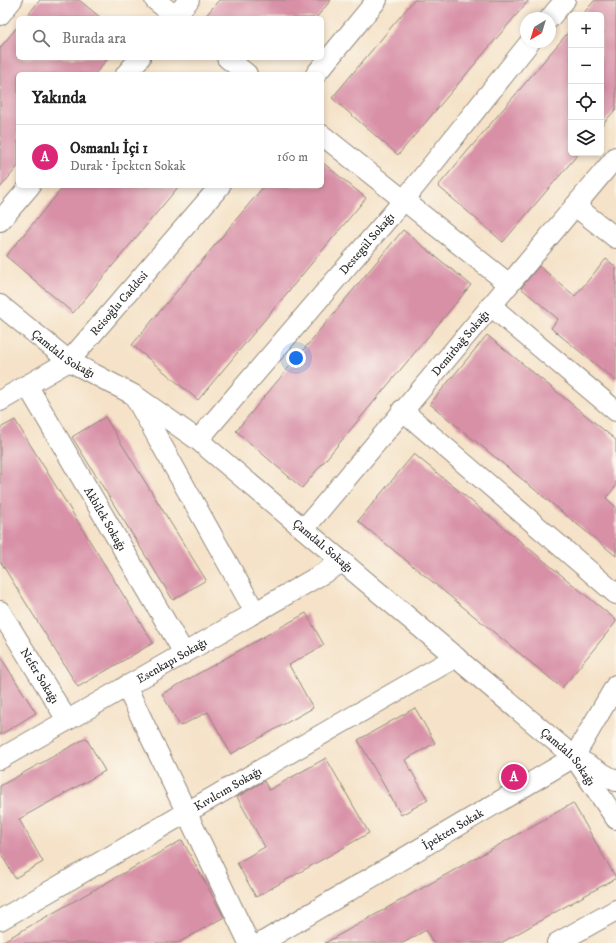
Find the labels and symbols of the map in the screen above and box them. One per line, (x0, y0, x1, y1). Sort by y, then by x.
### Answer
north arrow (520, 12, 556, 48)
street label: Destegül Sokağı (336, 210, 398, 278)
street label: Reisoğlu Caddesi (87, 268, 151, 339)
street label: Demirbağ Sokağı (429, 307, 493, 379)
street label: Çamdalı Sokağı (28, 326, 97, 381)
your location (286, 348, 306, 368)
street label: Akbilek Sokağı (80, 484, 129, 554)
street label: Çamdalı Sokağı (289, 516, 356, 576)
street label: Esenkapı Sokağı (134, 635, 210, 687)
street label: Nefer Sokağı (17, 645, 62, 707)
street label: Çamdalı Sokağı (537, 725, 598, 789)
pin: A (501, 762, 527, 792)
street label: Kıvılcım Sokağı (192, 764, 265, 814)
street label: İpekten Sokak (420, 806, 486, 853)

